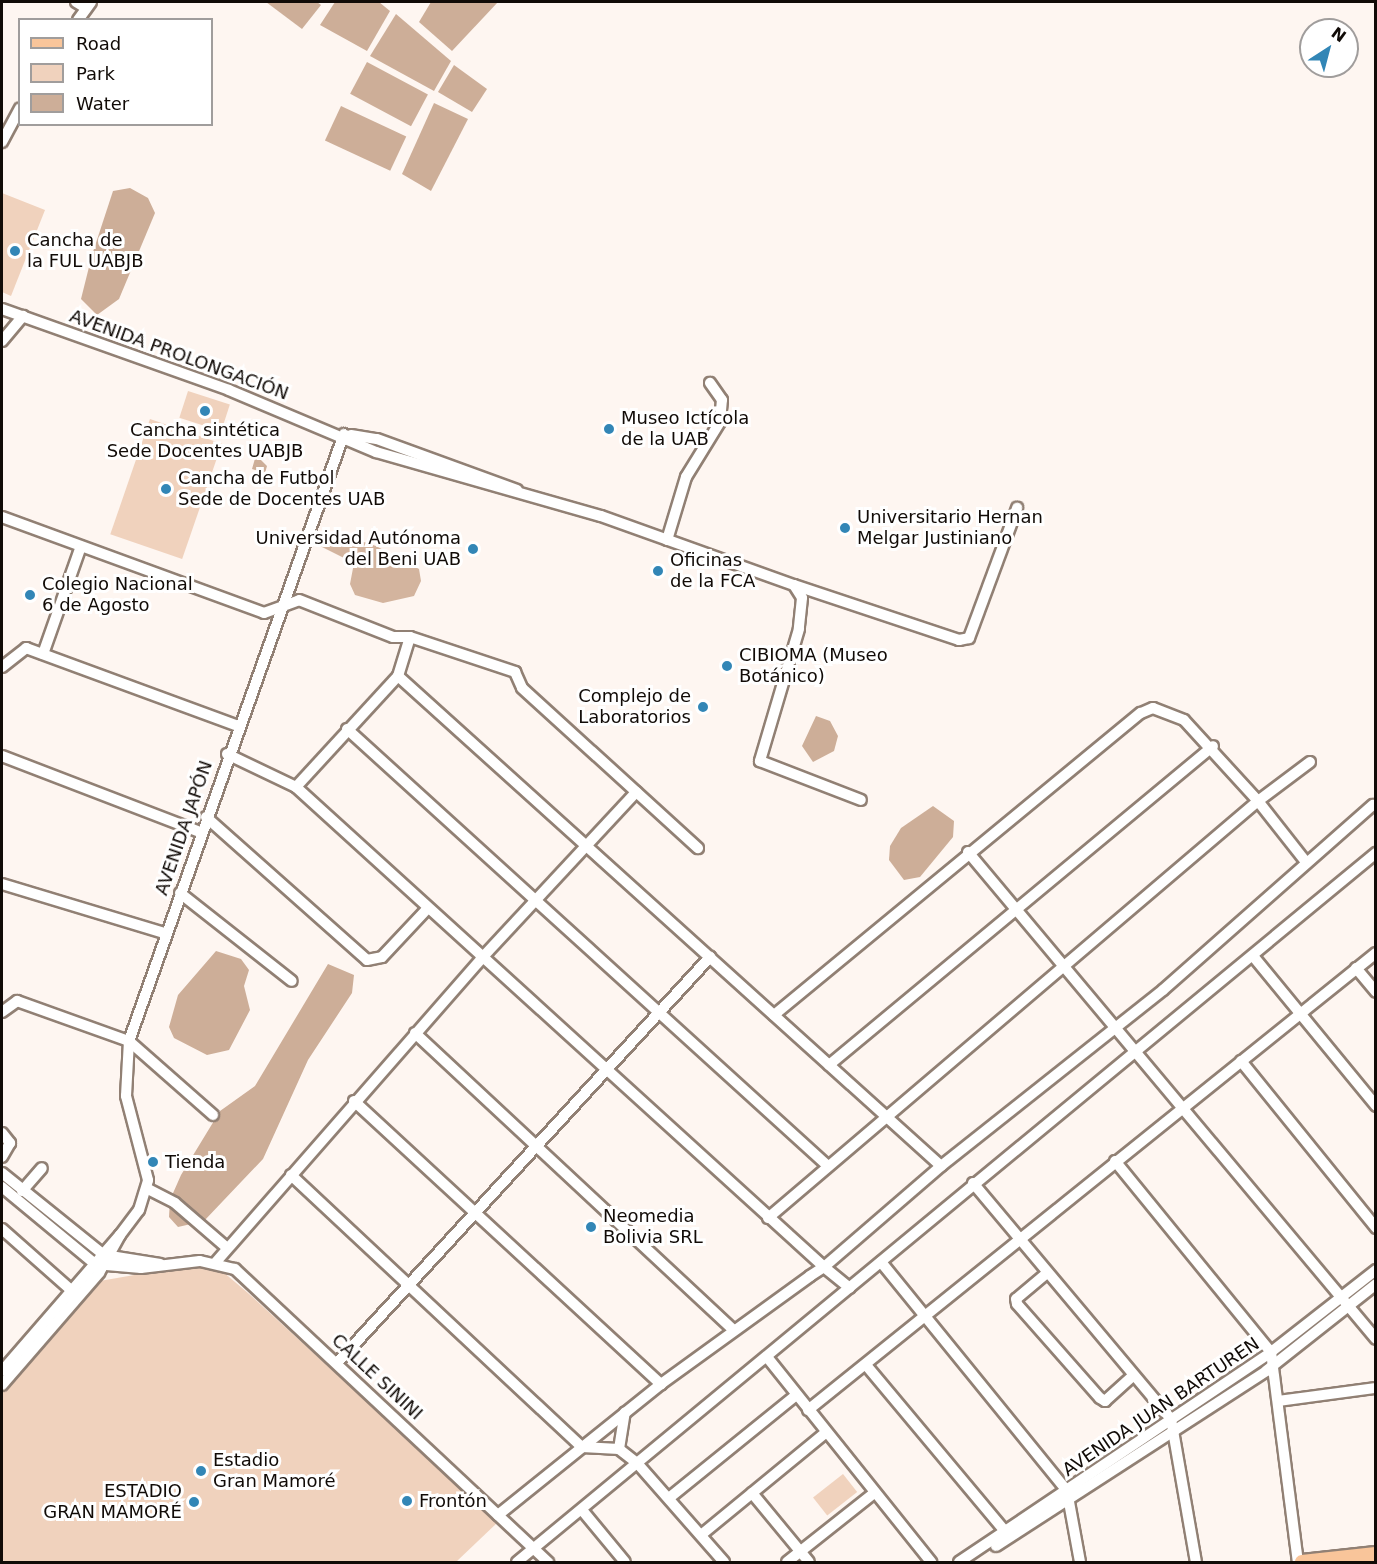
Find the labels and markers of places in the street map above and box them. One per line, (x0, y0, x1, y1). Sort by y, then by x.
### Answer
place label: Cancha de la FUL UABJB (27, 230, 144, 272)
marker: Cancha de la FUL UABJB (8, 244, 22, 258)
marker: Cancha sintética Sede Docentes UABJB (198, 404, 212, 418)
place label: Museo Ictícola de la UAB (621, 408, 749, 450)
place label: Cancha sintética Sede Docentes UABJB (107, 420, 303, 462)
marker: Museo Ictícola de la UAB (602, 422, 616, 436)
place label: Cancha de Futbol Sede de Docentes UAB (178, 468, 385, 510)
marker: Cancha de Futbol Sede de Docentes UAB (159, 482, 173, 496)
place label: Universitario Hernan Melgar Justiniano (857, 507, 1043, 550)
marker: Universitario Hernan Melgar Justiniano (838, 521, 852, 535)
place label: Universidad Autónoma del Beni UAB (256, 528, 461, 570)
marker: Universidad Autónoma del Beni UAB (466, 542, 480, 556)
place label: Oficinas de la FCA (670, 550, 755, 592)
marker: Oficinas de la FCA (651, 564, 665, 578)
place label: Colegio Nacional 6 de Agosto (42, 574, 193, 616)
marker: Colegio Nacional 6 de Agosto (23, 588, 37, 602)
place label: CIBIOMA (Museo Botánico) (739, 645, 888, 688)
marker: CIBIOMA (Museo Botánico) (720, 659, 734, 673)
place label: Complejo de Laboratorios (578, 686, 691, 728)
marker: Complejo de Laboratorios (696, 700, 710, 714)
place label: Tienda (165, 1151, 225, 1173)
marker: Tienda (146, 1155, 160, 1169)
place label: Neomedia Bolivia SRL (603, 1206, 703, 1248)
marker: Neomedia Bolivia SRL (584, 1220, 598, 1234)
place label: Estadio Gran Mamoré (213, 1450, 336, 1492)
marker: Estadio Gran Mamoré (194, 1464, 208, 1478)
place label: ESTADIO GRAN MAMORÉ (43, 1481, 182, 1524)
place label: Frontón (419, 1490, 487, 1512)
marker: Frontón (400, 1494, 414, 1508)
marker: ESTADIO GRAN MAMORÉ (187, 1495, 201, 1509)

